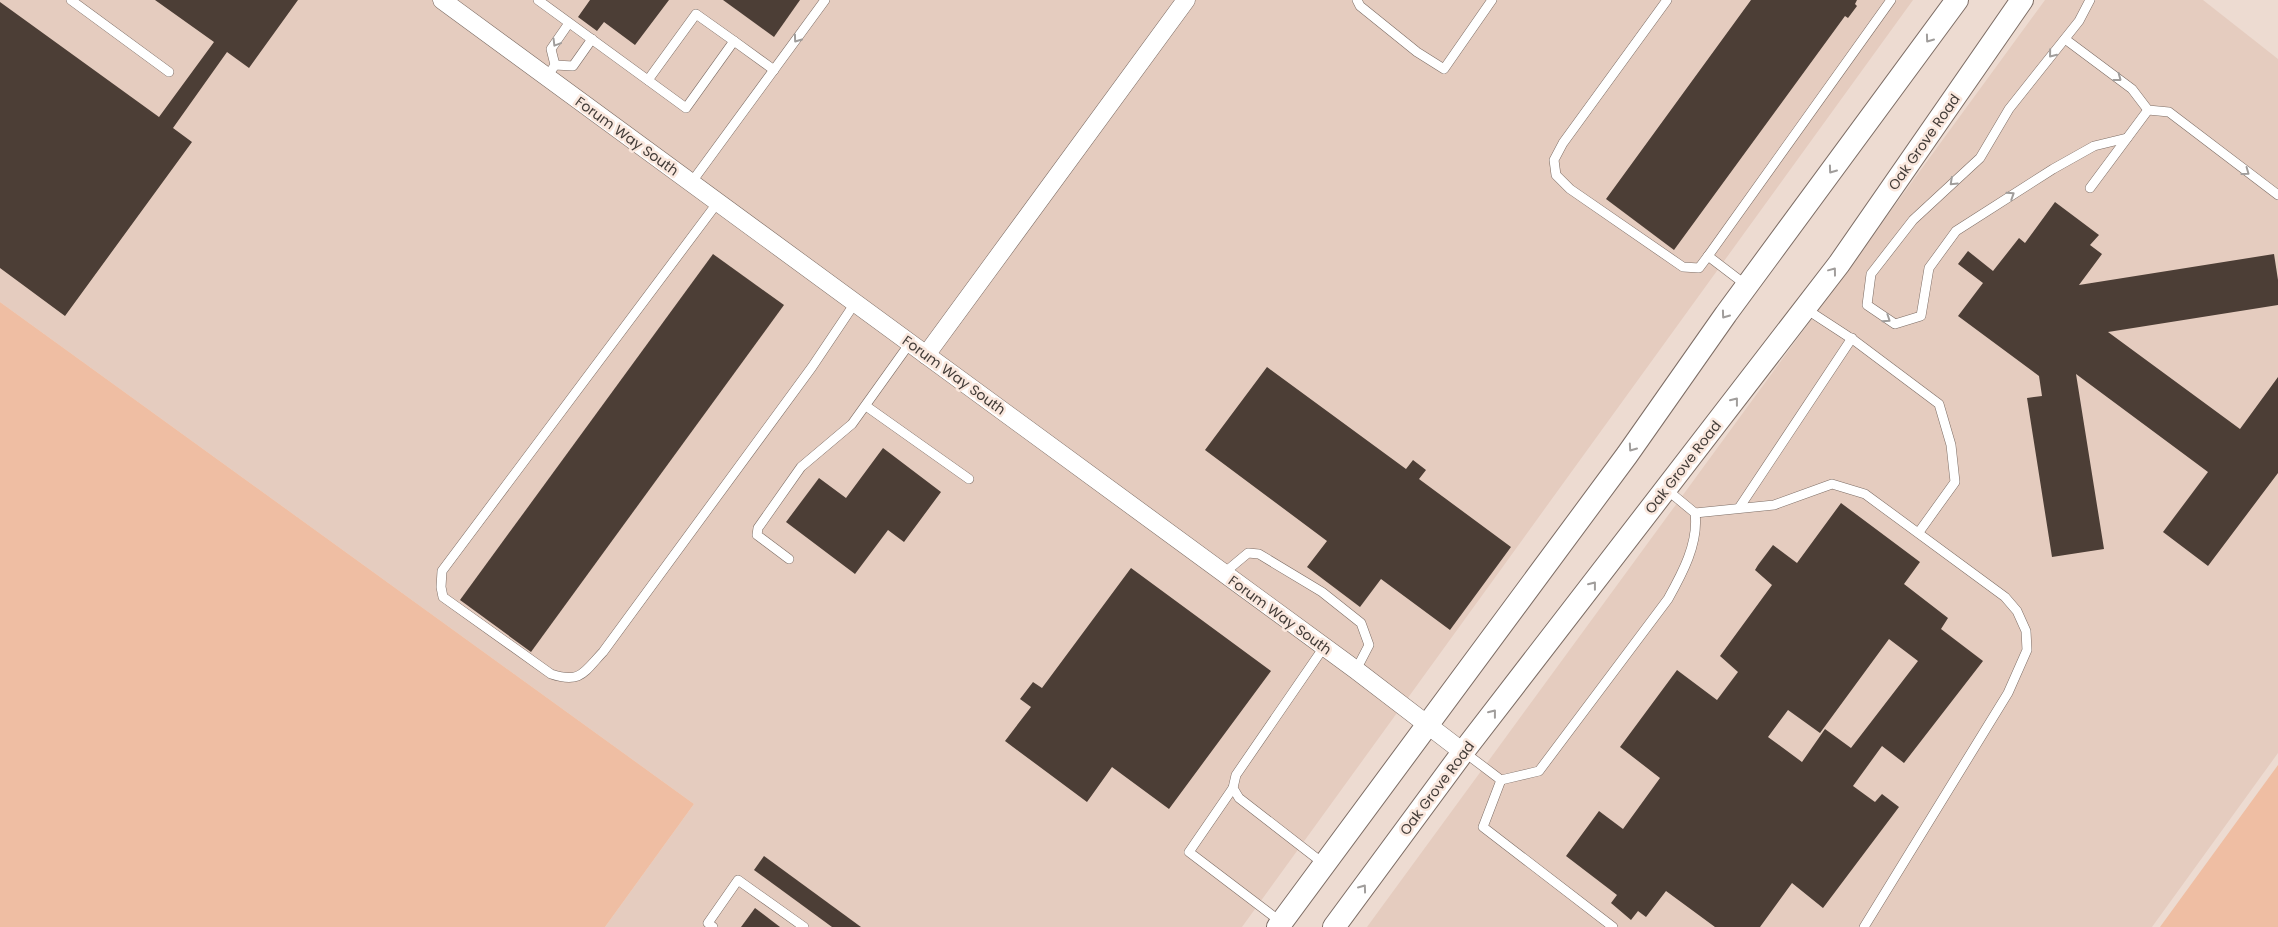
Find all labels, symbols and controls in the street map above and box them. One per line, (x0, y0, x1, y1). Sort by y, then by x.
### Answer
one-way arrow (794, 33, 802, 42)
one-way arrow (1926, 33, 1934, 42)
one-way arrow (552, 37, 562, 46)
one-way arrow (2050, 48, 2058, 57)
one-way arrow (2112, 72, 2122, 81)
street label: Oak Grove Road (1883, 90, 1965, 194)
street label: Forum Way South (571, 92, 683, 180)
one-way arrow (1829, 164, 1838, 174)
one-way arrow (2240, 166, 2250, 175)
one-way arrow (1950, 176, 1959, 185)
one-way arrow (2006, 192, 2015, 201)
one-way arrow (1827, 267, 1836, 277)
one-way arrow (1723, 309, 1731, 318)
one-way arrow (1881, 313, 1891, 322)
street label: Forum Way South (898, 331, 1010, 419)
one-way arrow (1729, 397, 1738, 406)
street label: Oak Grove Road (1640, 416, 1726, 518)
one-way arrow (1629, 442, 1638, 452)
street label: Forum Way South (1224, 571, 1336, 659)
one-way arrow (1587, 581, 1596, 590)
one-way arrow (1488, 710, 1496, 719)
street label: Oak Grove Road (1395, 737, 1479, 839)
one-way arrow (1357, 884, 1366, 894)

